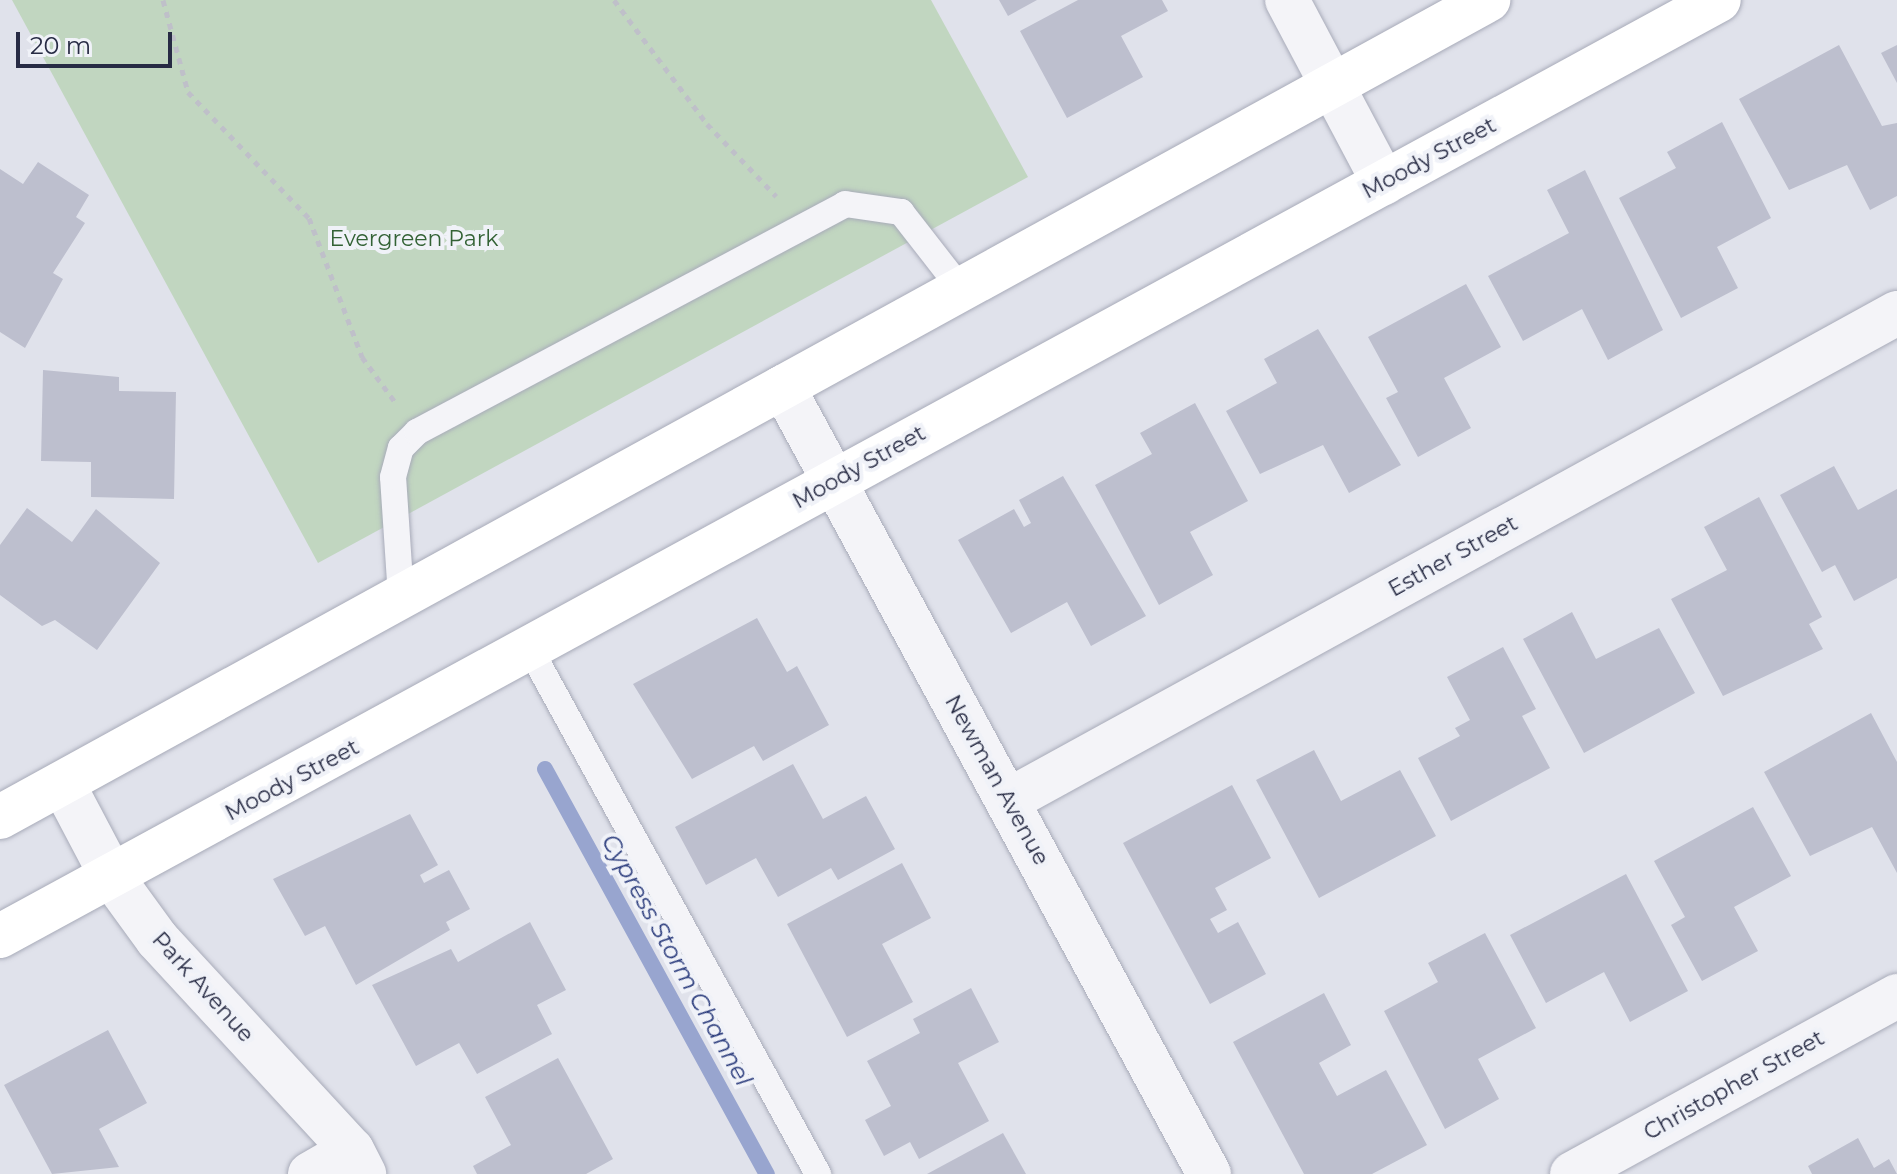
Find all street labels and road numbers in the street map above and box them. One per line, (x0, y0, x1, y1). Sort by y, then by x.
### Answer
street label: Moody Street (1358, 112, 1500, 204)
street label: Moody Street (788, 420, 930, 514)
street label: Esther Street (1384, 510, 1522, 602)
street label: Newman Avenue (939, 690, 1055, 870)
street label: Moody Street (221, 734, 363, 826)
street label: Park Avenue (147, 927, 259, 1047)
street label: Christopher Street (1639, 1024, 1829, 1146)

